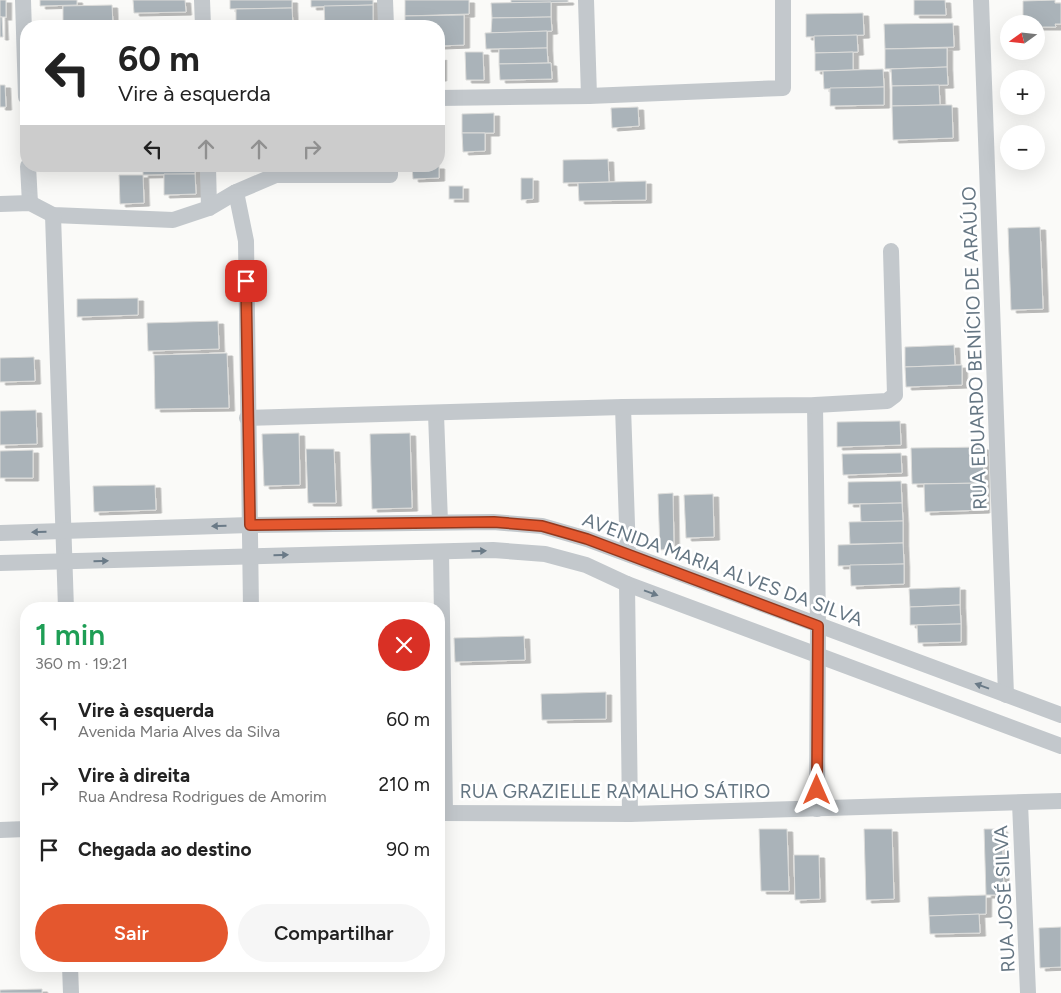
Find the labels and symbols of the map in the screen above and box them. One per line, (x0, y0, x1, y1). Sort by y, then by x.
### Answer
north arrow (1000, 15, 1045, 60)
street label: RUA EDUARDO BENÍCIO DE ARAÚJO (957, 186, 992, 510)
pin (225, 260, 267, 302)
street label: AVENIDA MARIA ALVES DA SILVA (580, 508, 866, 631)
one-way arrow (210, 522, 226, 530)
one-way arrow (30, 528, 46, 536)
one-way arrow (471, 547, 487, 555)
one-way arrow (273, 551, 289, 559)
one-way arrow (93, 556, 109, 564)
one-way arrow (644, 590, 659, 597)
one-way arrow (975, 682, 990, 690)
position arrow (790, 763, 842, 815)
street label: RUA GRAZIELLE RAMALHO SÁTIRO (460, 780, 770, 803)
street label: RUA JOSÉ SILVA (989, 825, 1020, 973)

